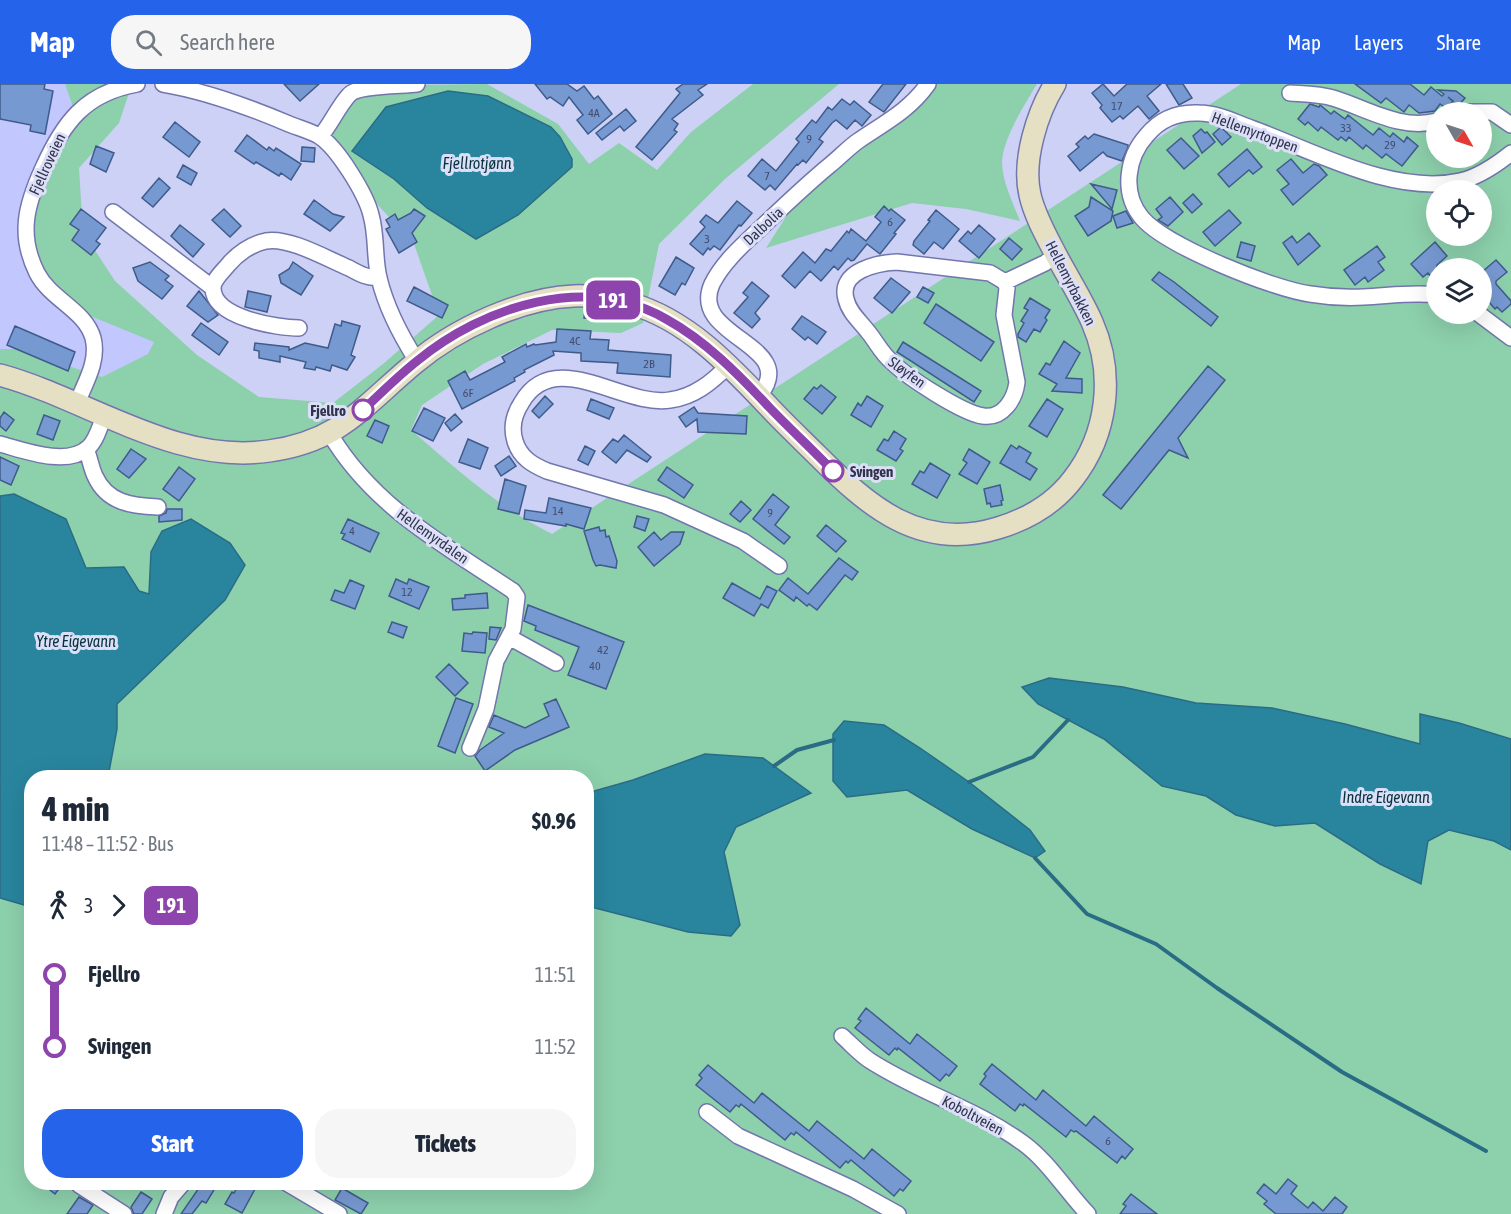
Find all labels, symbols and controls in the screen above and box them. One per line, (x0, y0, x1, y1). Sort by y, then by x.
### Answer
search box (111, 15, 531, 69)
text: Map (30, 26, 75, 58)
icon: search (132, 26, 165, 59)
text: Search here (180, 29, 275, 55)
text: Map (1287, 30, 1321, 54)
text: Layers (1354, 30, 1404, 54)
text: Share (1437, 30, 1481, 54)
house number: 17 (1111, 99, 1123, 113)
north arrow (1426, 102, 1492, 168)
map controls (1426, 102, 1492, 324)
house number: 4A (588, 106, 600, 120)
street label: Hellemyrtoppen (1209, 108, 1301, 156)
house number: 33 (1340, 121, 1352, 135)
street label: Fjellroveien (25, 131, 69, 197)
house number: 9 (806, 132, 812, 146)
house number: 29 (1384, 138, 1396, 152)
water label: Fjellrotjønn (443, 154, 512, 173)
house number: 7 (764, 169, 770, 183)
button: locate (1426, 180, 1492, 246)
street label: Dalbolia (740, 203, 786, 249)
house number: 6 (887, 215, 893, 229)
house number: 3 (704, 232, 710, 246)
street label: Hellemyrbakken (1042, 238, 1100, 328)
button: layers (1426, 258, 1492, 324)
line badge: 191 (578, 280, 648, 320)
text: 191 (598, 288, 628, 312)
house number: 4C (569, 334, 581, 348)
street label: Sløyfen (885, 353, 929, 391)
house number: 2B (643, 357, 655, 371)
house number: 6F (463, 386, 473, 400)
marker: Fjellro (352, 399, 374, 421)
place label: Fjellro (310, 402, 346, 419)
marker: Svingen (822, 460, 844, 482)
place label: Svingen (850, 463, 893, 480)
house number: 14 (552, 504, 564, 518)
street label: Hellemyrdalen (394, 505, 472, 567)
house number: 9 (767, 506, 773, 520)
house number: 4 (349, 524, 355, 538)
house number: 12 (401, 585, 413, 599)
water label: Ytre Eigevann (36, 632, 116, 651)
house number: 42 (597, 643, 609, 657)
house number: 40 (589, 659, 601, 673)
water label: Indre Eigevann (1342, 788, 1430, 807)
text: 4 min (42, 790, 109, 828)
text: $0.96 (532, 808, 576, 834)
text: 11:48 – 11:52 · Bus (42, 832, 174, 855)
icon: walk (42, 889, 75, 922)
icon: forward (102, 889, 135, 922)
text: 191 (156, 893, 186, 917)
text: 3 (84, 894, 93, 917)
text: Fjellro (88, 961, 140, 987)
text: 11:51 (535, 963, 576, 986)
text: Svingen (88, 1033, 152, 1059)
text: 11:52 (535, 1035, 576, 1058)
street label: Koboltveien (939, 1092, 1007, 1138)
button: Start (42, 1109, 303, 1178)
button: Tickets (315, 1109, 576, 1178)
house number: 6 (1105, 1134, 1111, 1148)

